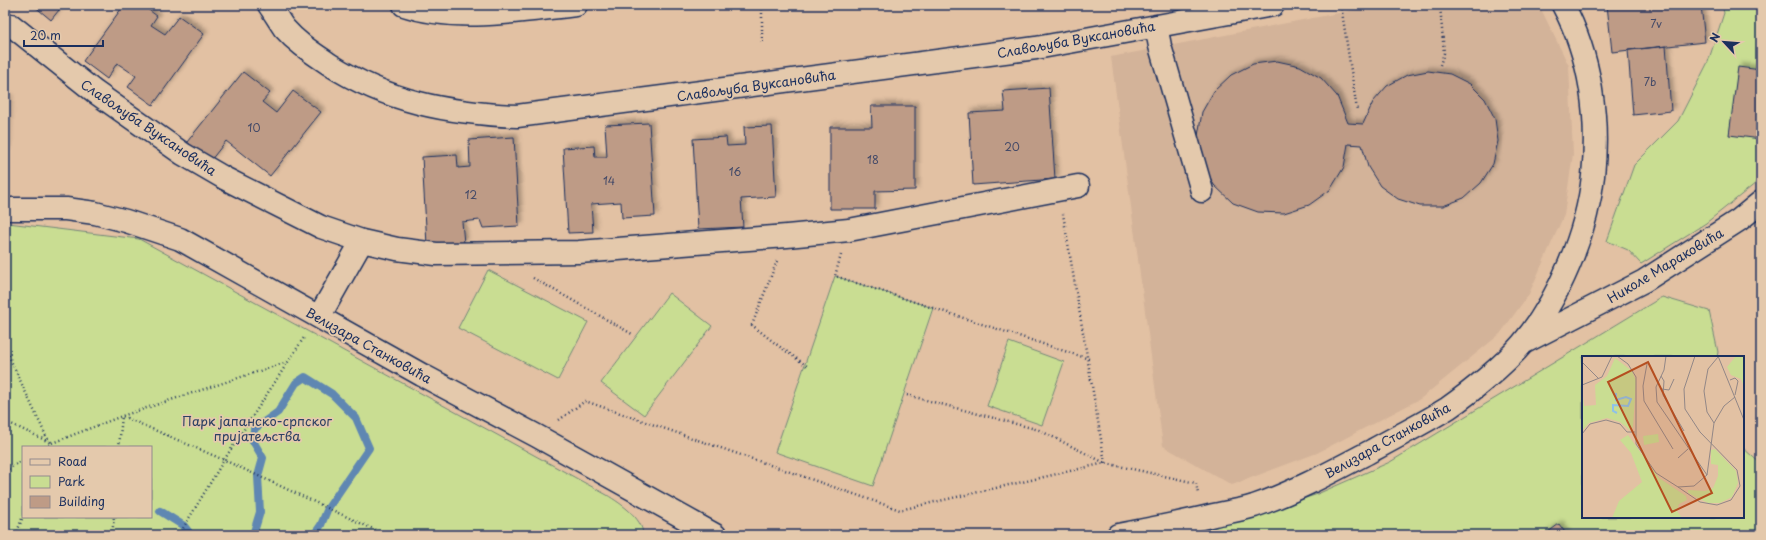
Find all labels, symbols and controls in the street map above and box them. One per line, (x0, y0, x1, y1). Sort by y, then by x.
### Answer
house number: 7v (1650, 15, 1662, 32)
street label: Славољуба Вуксановића (995, 16, 1157, 62)
scale bar (24, 22, 103, 48)
north arrow (1704, 22, 1744, 62)
text: 20 m (30, 26, 61, 44)
text: N (1705, 29, 1724, 45)
street label: Славољуба Вуксановића (675, 64, 837, 106)
house number: 7b (1644, 73, 1656, 90)
street label: Славољуба Вуксановића (77, 74, 221, 180)
house number: 10 (248, 119, 260, 136)
house number: 20 (1004, 138, 1020, 155)
house number: 18 (867, 151, 879, 168)
house number: 16 (729, 163, 742, 180)
house number: 14 (603, 172, 615, 189)
house number: 12 (465, 186, 478, 203)
street label: Николе Мараковића (1603, 222, 1727, 307)
street label: Велизара Станковића (303, 302, 436, 388)
inset map (1582, 356, 1744, 518)
street label: Велизара Станковића (1321, 397, 1454, 483)
park label: Парк јапанско-српског пријатељства (182, 411, 332, 445)
legend (22, 446, 152, 518)
text: Road (58, 452, 87, 470)
text: Park (58, 472, 85, 490)
text: Building (58, 492, 105, 510)

